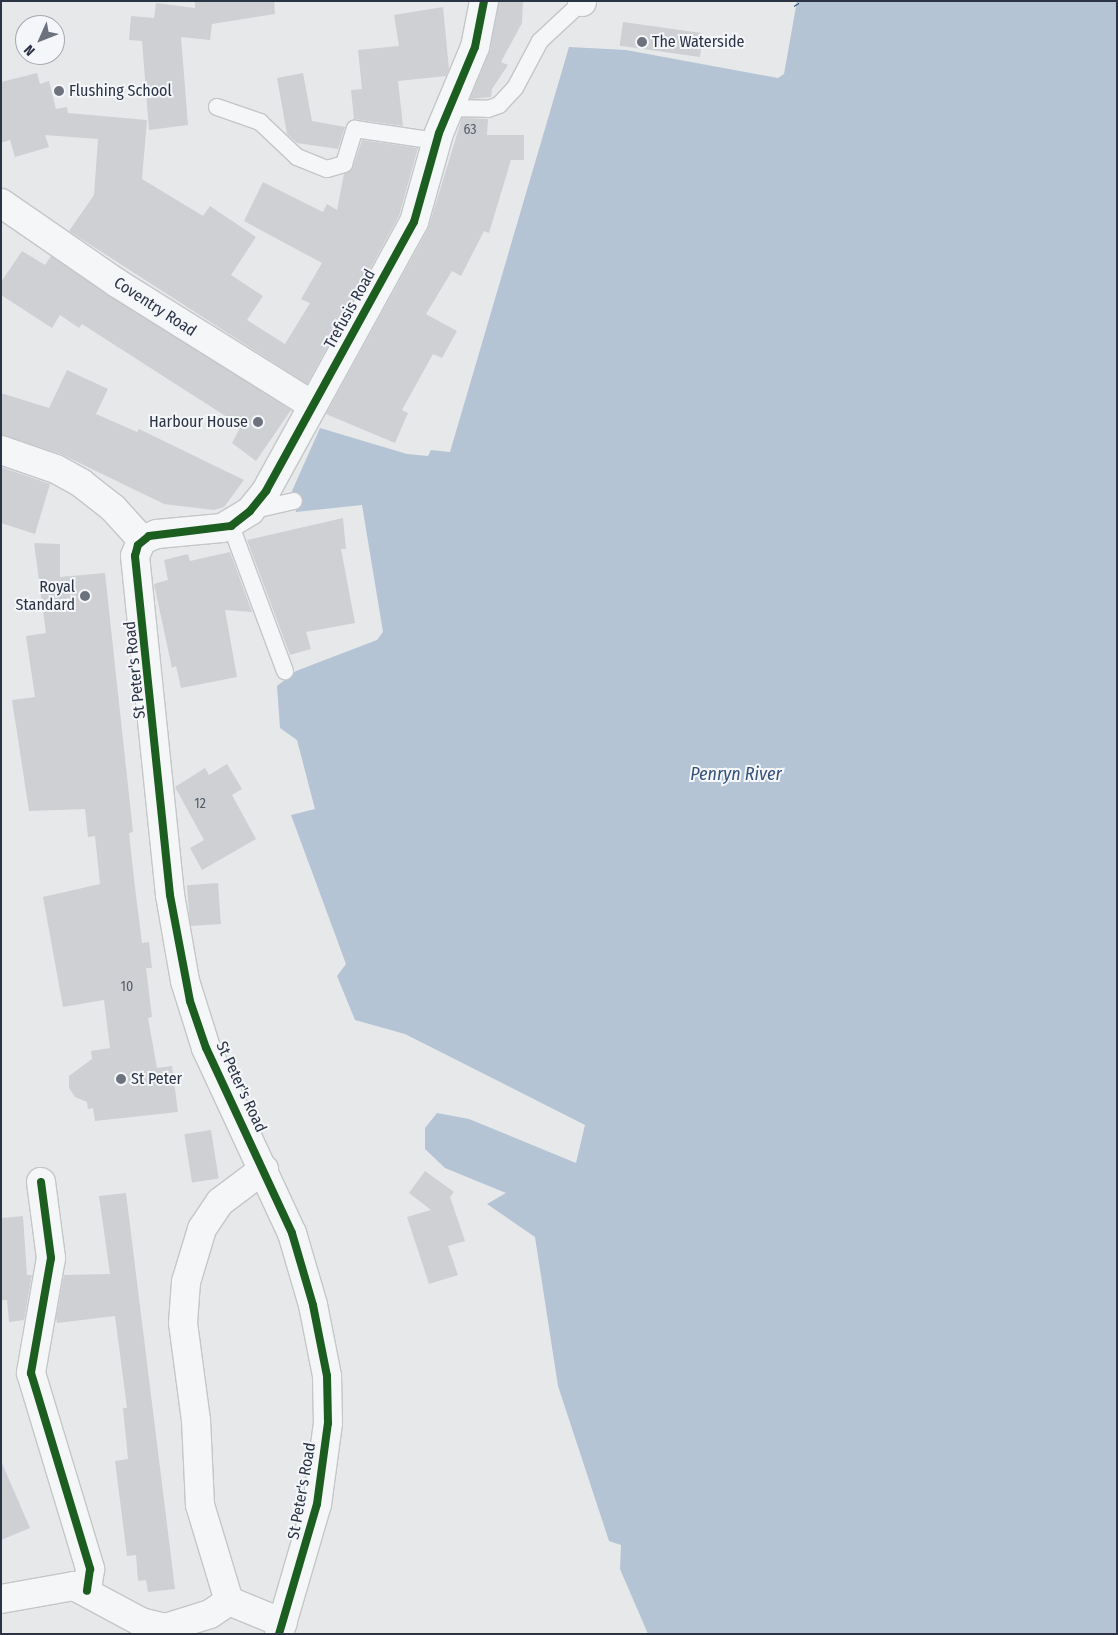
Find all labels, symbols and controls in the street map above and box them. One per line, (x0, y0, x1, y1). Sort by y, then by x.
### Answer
north arrow (15, 15, 65, 65)
place label: The Waterside (652, 32, 744, 52)
marker: The Waterside (636, 36, 648, 48)
text: N (21, 41, 39, 59)
place label: Flushing School (69, 81, 172, 101)
marker: Flushing School (53, 85, 65, 97)
house number: 63 (463, 122, 477, 138)
street label: Trefusis Road (320, 266, 380, 352)
street label: Coventry Road (110, 273, 200, 341)
place label: Harbour House (149, 412, 248, 432)
marker: Harbour House (252, 416, 264, 428)
place label: Royal Standard (16, 577, 75, 615)
marker: Royal Standard (79, 590, 91, 602)
street label: St Peter's Road (120, 620, 150, 720)
water label: Penryn River (690, 763, 782, 785)
house number: 12 (194, 796, 206, 812)
house number: 10 (121, 979, 133, 995)
street label: St Peter's Road (212, 1038, 270, 1136)
place label: St Peter (131, 1069, 182, 1089)
marker: St Peter (115, 1073, 127, 1085)
street label: St Peter's Road (284, 1441, 320, 1541)

